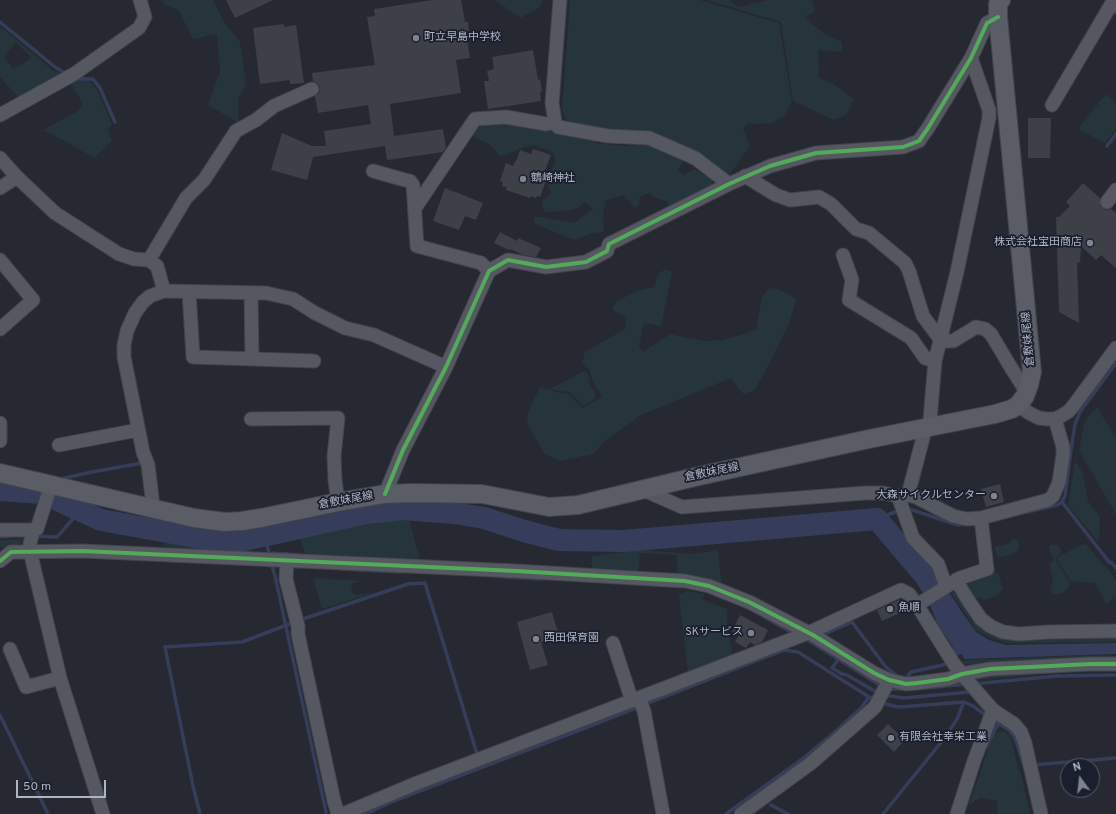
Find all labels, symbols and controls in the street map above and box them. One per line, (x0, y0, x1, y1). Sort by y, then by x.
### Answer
place label: 町立早島中学校 (424, 31, 501, 45)
marker: 町立早島中学校 (411, 33, 421, 43)
place label: 鶴崎神社 (531, 172, 575, 186)
marker: 鶴崎神社 (518, 174, 528, 184)
place label: 株式会社宝田商店 (994, 236, 1082, 250)
marker: 株式会社宝田商店 (1085, 238, 1095, 248)
street label: 倉敷妹尾線 (1020, 311, 1038, 367)
street label: 倉敷妹尾線 (684, 461, 740, 485)
place label: 大森サイクルセンター (876, 489, 986, 503)
street label: 倉敷妹尾線 (318, 490, 374, 512)
marker: 大森サイクルセンター (989, 491, 999, 501)
place label: 魚順 (898, 602, 920, 616)
marker: 魚順 (885, 604, 895, 614)
place label: SKサービス (685, 626, 743, 640)
marker: SKサービス (746, 628, 756, 638)
place label: 西田保育園 (544, 632, 599, 646)
marker: 西田保育園 (531, 634, 541, 644)
place label: 有限会社幸栄工業 (899, 731, 987, 745)
marker: 有限会社幸栄工業 (886, 733, 896, 743)
north arrow (1060, 758, 1100, 798)
text: N (1072, 760, 1083, 775)
scale bar (18, 772, 108, 798)
text: 50 m (23, 779, 51, 795)

